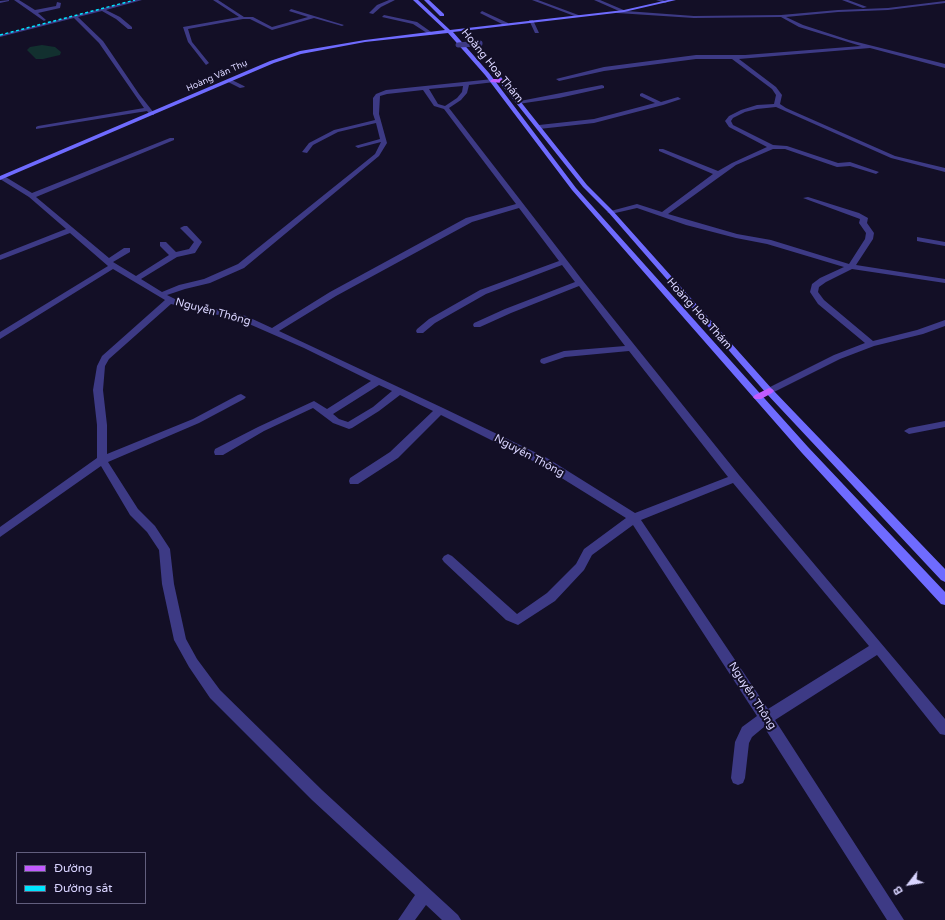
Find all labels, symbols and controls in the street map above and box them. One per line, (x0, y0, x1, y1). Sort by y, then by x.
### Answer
street label: Hoàng Hoa Thám (458, 26, 526, 106)
street label: Hoàng Văn Thụ (185, 58, 249, 94)
street label: Hoàng Hoa Thám (664, 276, 734, 352)
street label: Nguyễn Thông (174, 296, 252, 328)
street label: Nguyễn Thông (492, 432, 566, 480)
street label: Nguyễn Thông (725, 660, 779, 732)
legend (16, 852, 146, 904)
text: Đường (54, 861, 93, 875)
north arrow (889, 864, 929, 904)
text: Đường sắt (54, 881, 113, 895)
text: B (891, 884, 906, 897)

